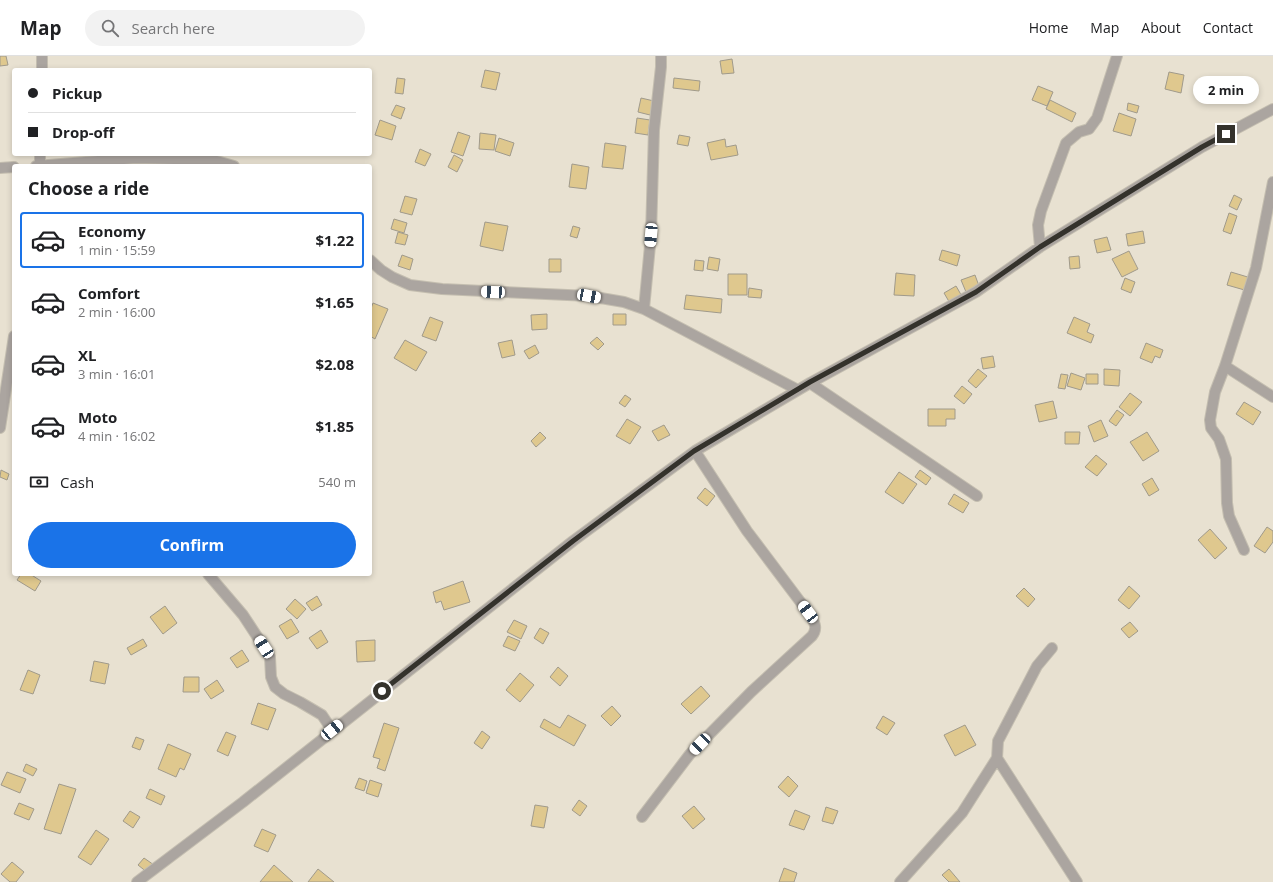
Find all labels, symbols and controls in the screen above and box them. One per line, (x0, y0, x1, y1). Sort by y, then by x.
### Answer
search box (85, 10, 365, 46)
text: Map (20, 15, 61, 41)
icon: search (99, 17, 121, 39)
text: Search here (131, 18, 215, 38)
text: Home (1029, 18, 1068, 37)
text: Map (1090, 18, 1119, 37)
text: About (1141, 18, 1181, 37)
text: Contact (1203, 18, 1253, 37)
callout: 2 min (1193, 76, 1259, 104)
text: 2 min (1208, 81, 1244, 99)
text: Pickup (52, 83, 102, 103)
text: Drop-off (52, 122, 114, 142)
route end (1217, 125, 1235, 143)
text: Choose a ride (28, 176, 149, 200)
text: Economy (78, 221, 146, 241)
icon: car (30, 222, 66, 258)
car (644, 223, 658, 247)
text: $1.22 (315, 230, 354, 250)
text: 1 min · 15:59 (78, 241, 155, 259)
text: Comfort (78, 283, 140, 303)
icon: car (30, 284, 66, 320)
car (481, 285, 505, 299)
car (576, 288, 602, 304)
text: $1.65 (315, 292, 354, 312)
text: 2 min · 16:00 (78, 303, 155, 321)
text: XL (78, 345, 96, 365)
icon: car (30, 346, 66, 382)
text: $2.08 (315, 354, 354, 374)
text: 3 min · 16:01 (78, 365, 155, 383)
text: Moto (78, 407, 117, 427)
icon: car (30, 408, 66, 444)
text: $1.85 (315, 416, 354, 436)
text: 4 min · 16:02 (78, 427, 155, 445)
icon: cash (28, 471, 50, 493)
text: Cash (60, 472, 94, 492)
text: 540 m (318, 473, 356, 491)
button: Confirm (28, 522, 356, 568)
car (796, 599, 820, 625)
car (252, 634, 276, 660)
route start (373, 682, 391, 700)
car (319, 718, 345, 742)
car (687, 731, 713, 757)

